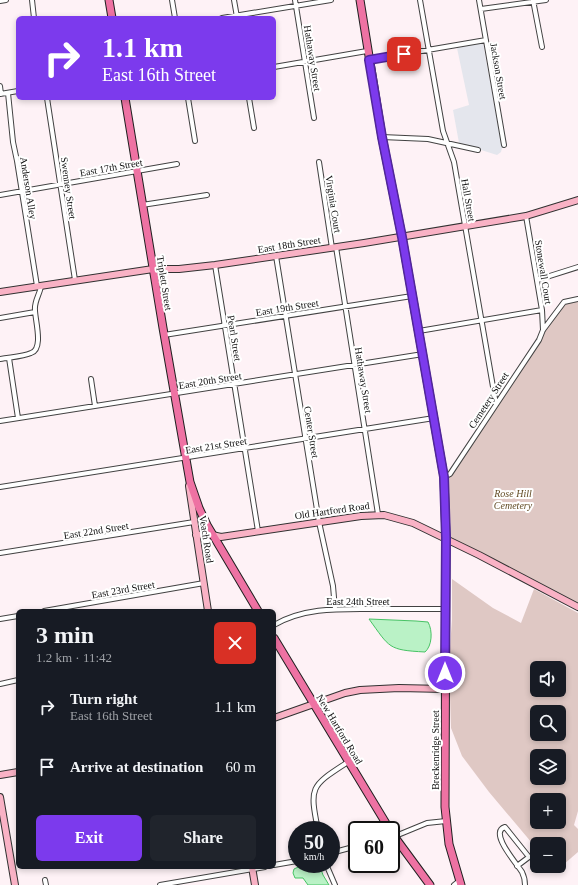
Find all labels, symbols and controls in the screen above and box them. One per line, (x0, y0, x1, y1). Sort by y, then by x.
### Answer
street label: Hathaway Street (302, 24, 323, 92)
icon: right (36, 32, 88, 84)
text: 1.1 km (102, 32, 183, 63)
pin (387, 37, 421, 71)
street label: Jackson Street (488, 42, 509, 101)
icon: arrive (393, 43, 415, 65)
text: East 16th Street (102, 65, 216, 85)
street label: Anderson Alley (18, 156, 39, 220)
street label: Swenney Street (59, 156, 78, 220)
street label: East 17th Street (79, 157, 143, 178)
street label: Virginia Court (324, 175, 343, 234)
street label: Hall Street (459, 178, 478, 222)
street label: East 18th Street (257, 234, 321, 255)
street label: Stonewall Court (533, 239, 554, 305)
street label: Triplett Street (155, 255, 174, 312)
street label: East 19th Street (255, 297, 319, 318)
street label: Pearl Street (225, 314, 244, 362)
street label: Hathaway Street (353, 346, 374, 414)
street label: East 20th Street (178, 370, 242, 391)
street label: Cemetery Street (466, 370, 511, 430)
street label: Center Street (302, 405, 321, 459)
street label: East 21st Street (184, 435, 248, 456)
park label: Rose Hill Cemetery (493, 488, 533, 511)
street label: Old Hartford Road (294, 500, 370, 521)
street label: Veach Road (197, 514, 216, 564)
street label: East 22nd Street (63, 520, 130, 541)
street label: East 23rd Street (91, 578, 156, 600)
street label: East 24th Street (326, 596, 390, 607)
text: 3 min (36, 622, 94, 648)
button: close (214, 622, 256, 664)
text: 1.2 km · 11:42 (36, 650, 112, 665)
position arrow (424, 652, 466, 694)
map controls (530, 661, 566, 873)
button: sound (530, 661, 566, 697)
text: Turn right (70, 691, 137, 707)
street label: New Hartford Road (314, 692, 365, 766)
icon: right (36, 696, 58, 718)
text: 1.1 km (214, 699, 256, 715)
button: search (530, 705, 566, 741)
text: East 16th Street (70, 708, 152, 723)
street label: Breckenridge Street (430, 710, 441, 790)
button: layers (530, 749, 566, 785)
icon: arrive (36, 756, 58, 778)
text: Arrive at destination (70, 759, 203, 775)
text: 60 m (226, 759, 256, 775)
button: + (530, 793, 566, 829)
button: Exit (36, 815, 142, 861)
button: Share (150, 815, 256, 861)
speed limit sign: 60 (348, 821, 400, 873)
text: 50 (304, 831, 324, 853)
button: − (530, 837, 566, 873)
text: km/h (304, 851, 324, 862)

